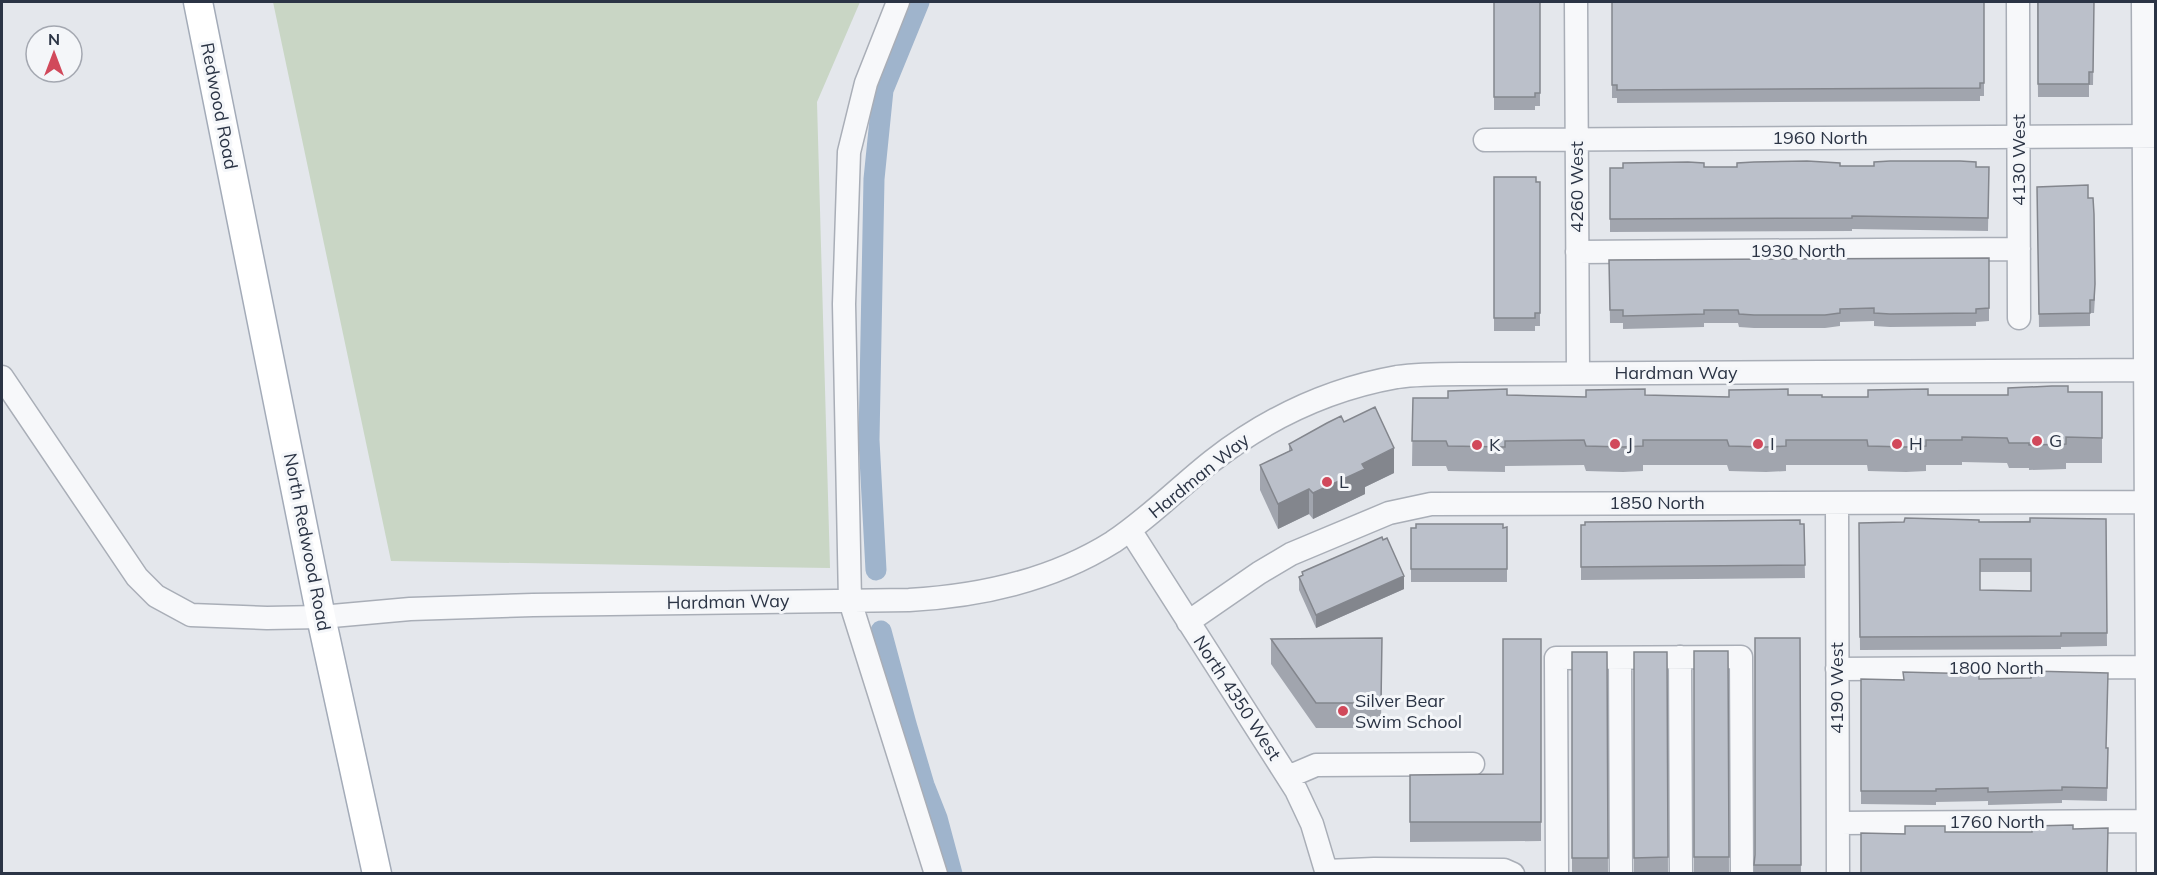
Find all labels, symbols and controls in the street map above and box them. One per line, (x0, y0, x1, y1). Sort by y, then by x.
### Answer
north arrow (24, 24, 84, 84)
text: N (48, 29, 60, 49)
street label: Redwood Road (196, 41, 243, 171)
street label: 4130 West (2007, 114, 2030, 206)
street label: 1960 North (1772, 126, 1868, 149)
street label: 4260 West (1565, 141, 1588, 233)
street label: 1930 North (1750, 239, 1846, 262)
street label: Hardman Way (1615, 361, 1738, 384)
street label: Hardman Way (1144, 428, 1254, 523)
place label: G (2049, 429, 2062, 452)
place label: J (1627, 432, 1633, 455)
place label: I (1770, 432, 1775, 455)
place label: H (1909, 432, 1923, 455)
place label: K (1489, 433, 1501, 456)
marker: G (2030, 434, 2044, 448)
marker: J (1608, 437, 1622, 451)
marker: I (1751, 437, 1765, 451)
marker: H (1890, 437, 1904, 451)
marker: K (1470, 438, 1484, 452)
street label: North Redwood Road (279, 451, 336, 633)
place label: L (1339, 470, 1349, 493)
marker: L (1320, 475, 1334, 489)
street label: 1850 North (1609, 491, 1705, 514)
street label: Hardman Way (666, 589, 790, 614)
street label: North 4350 West (1189, 631, 1286, 764)
street label: 4190 West (1825, 642, 1848, 734)
street label: 1800 North (1948, 656, 2044, 679)
place label: Silver Bear Swim School (1355, 689, 1462, 733)
marker: Silver Bear Swim School (1336, 704, 1350, 718)
street label: 1760 North (1949, 810, 2045, 833)

